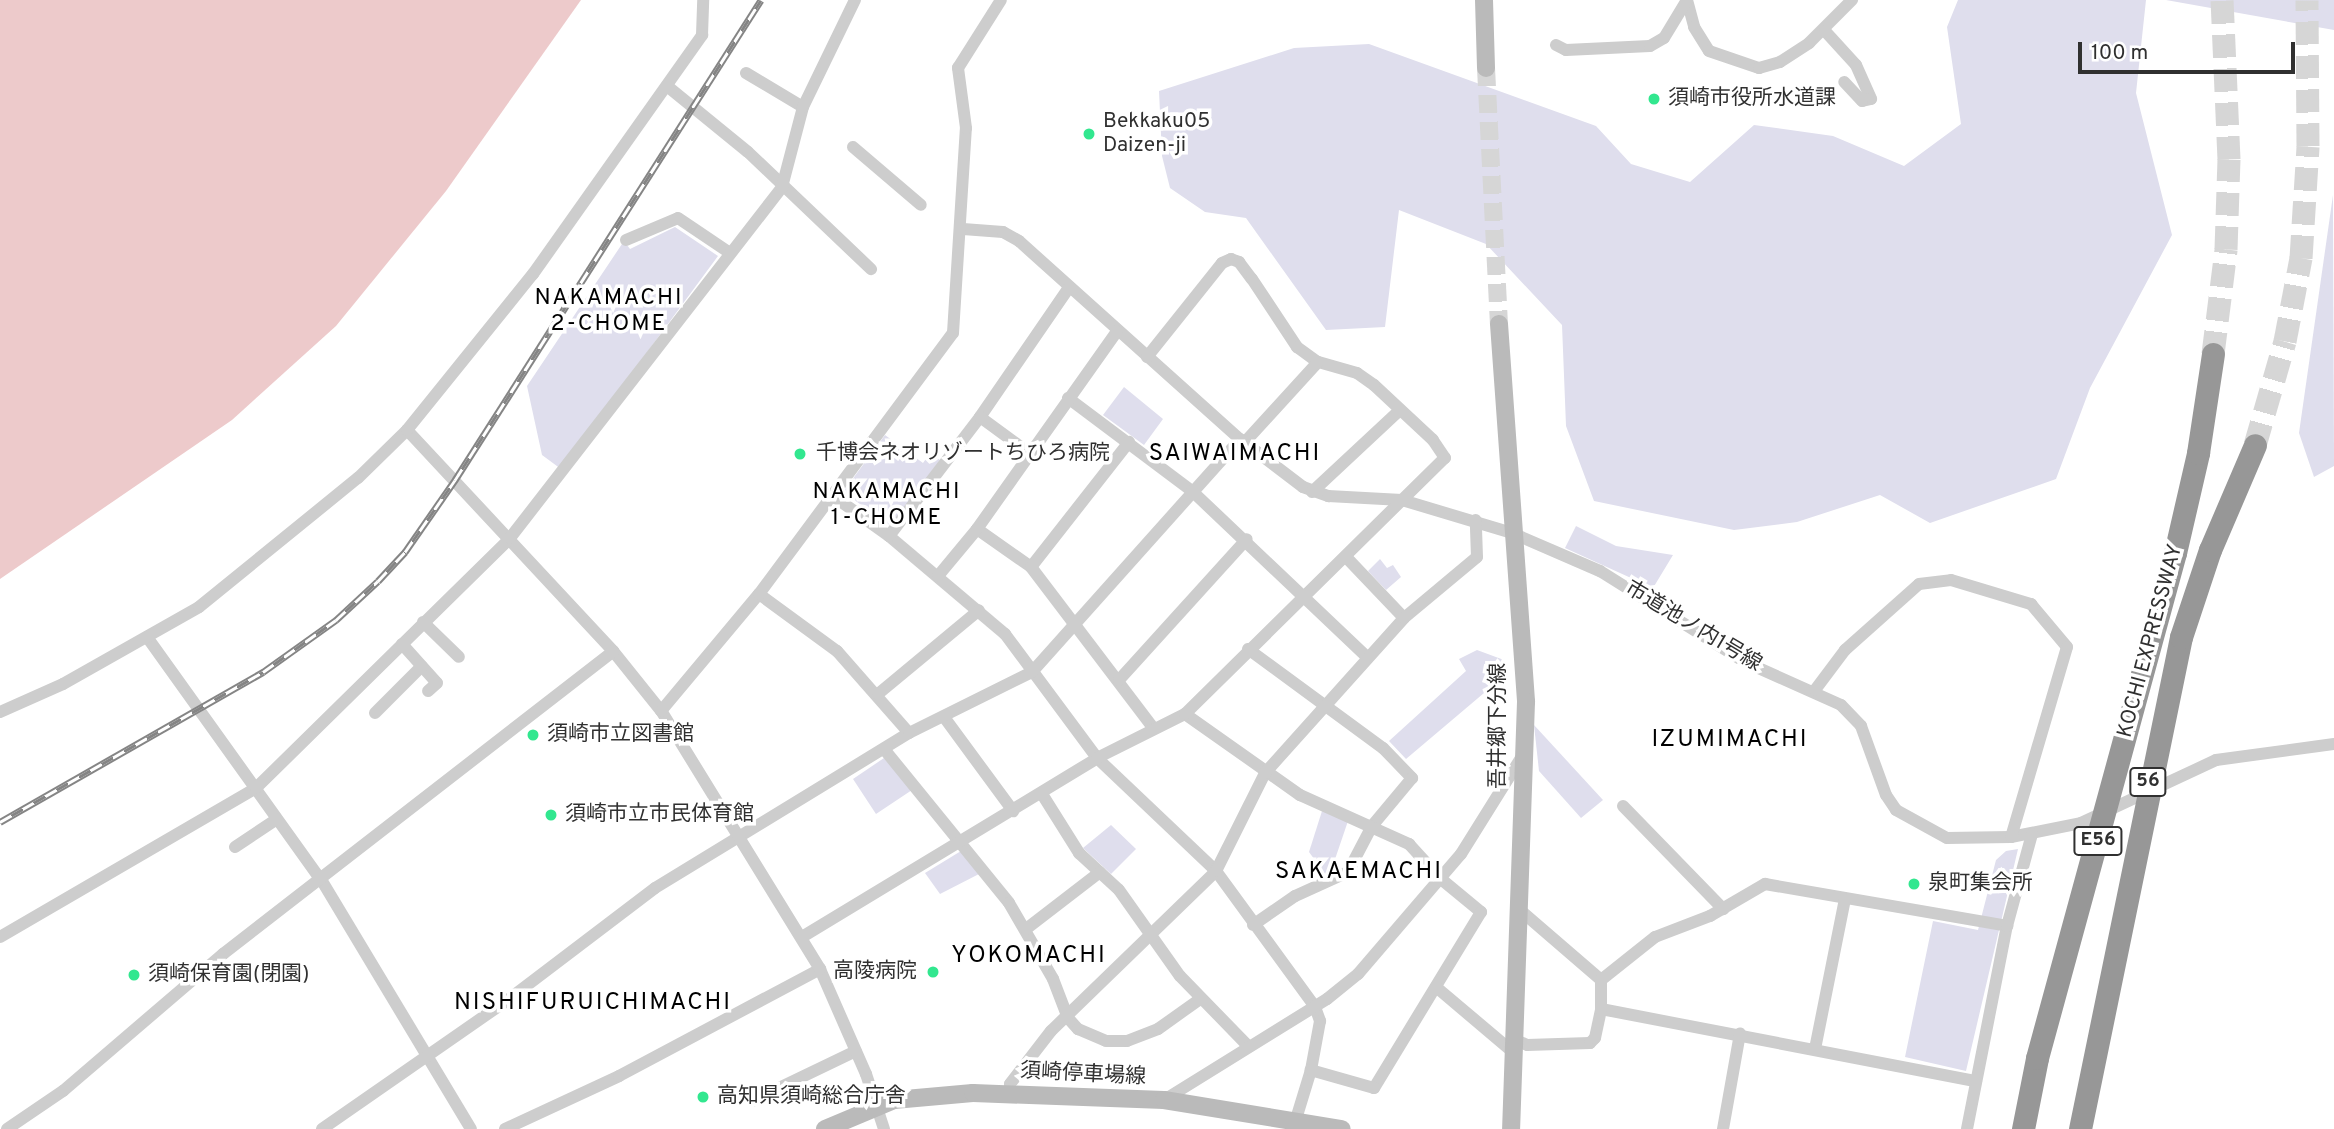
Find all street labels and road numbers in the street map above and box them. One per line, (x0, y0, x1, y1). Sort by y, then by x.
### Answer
street label: KOCHI EXPRESSWAY (2113, 542, 2189, 740)
street label: 市道池ノ内1号線 (1620, 576, 1766, 678)
street label: 吾井郷下分線 (1486, 663, 1512, 789)
road number: 56 (2129, 766, 2167, 797)
road number: E56 (2072, 826, 2124, 856)
street label: 須崎停車場線 (1019, 1059, 1147, 1091)

